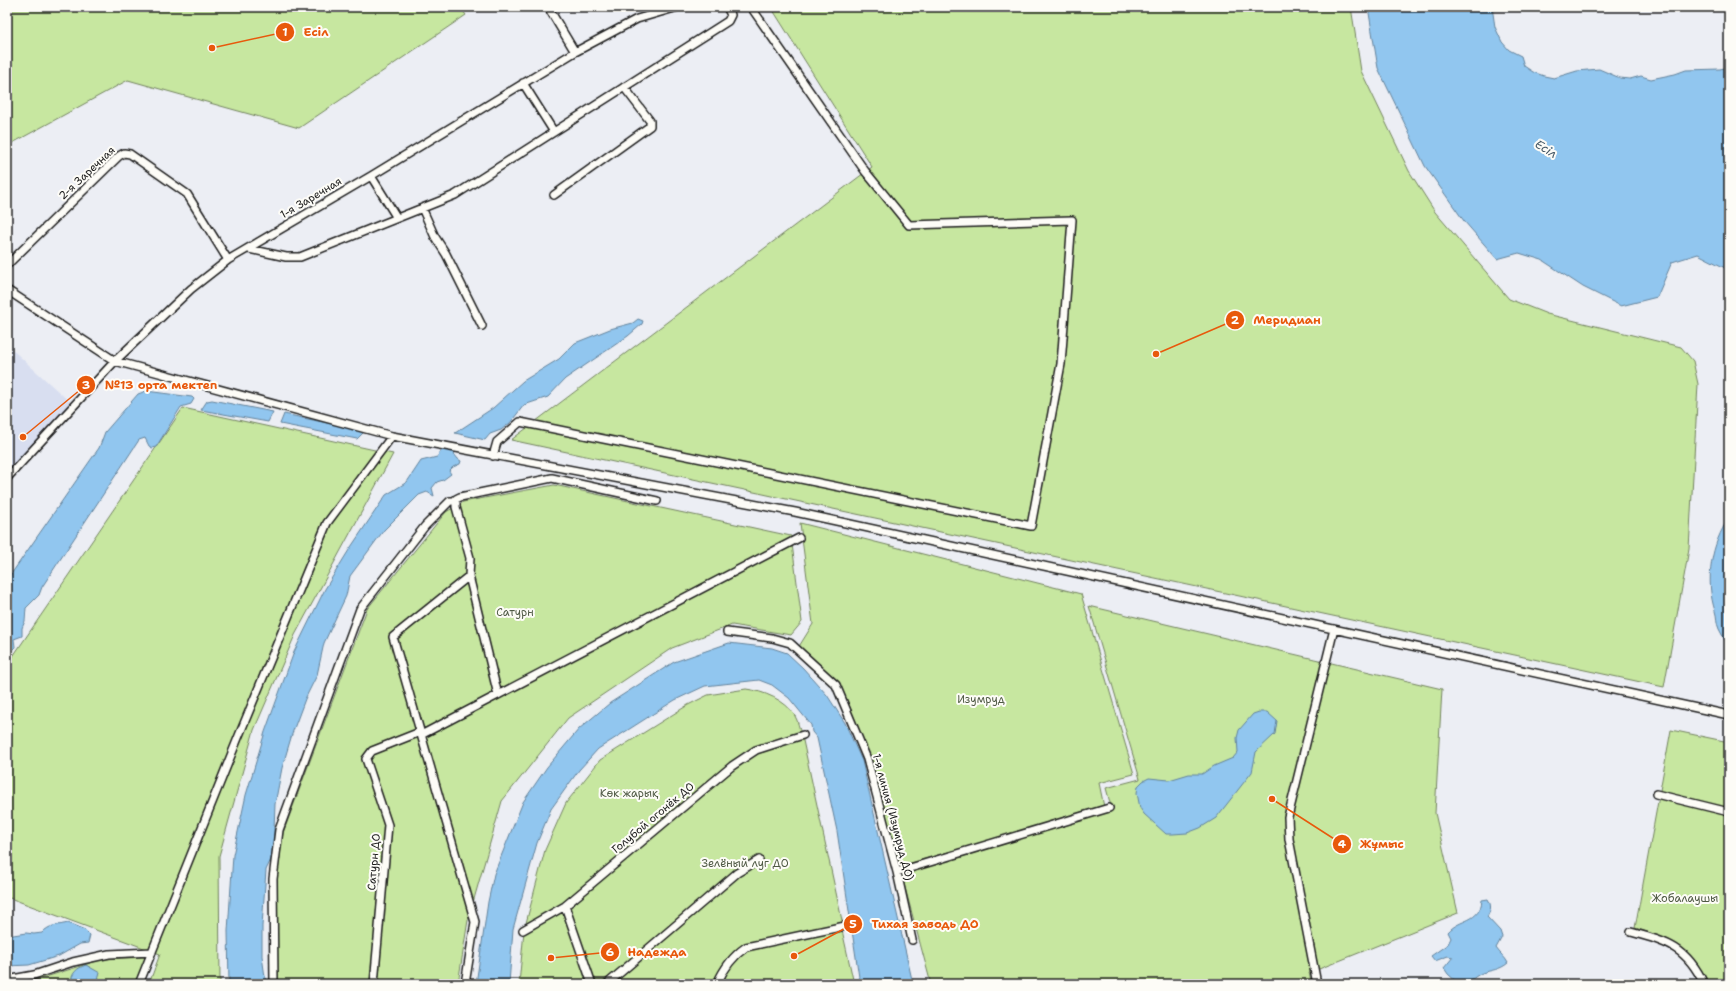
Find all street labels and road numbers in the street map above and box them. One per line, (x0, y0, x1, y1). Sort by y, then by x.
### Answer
street label: 2-я Заречная (56, 143, 118, 203)
street label: 1-я Заречная (277, 174, 345, 222)
street label: 1-я линия (Изумруд ДО) (869, 752, 917, 882)
street label: Голубой огонёк ДО (609, 779, 697, 857)
street label: Сатурн ДО (364, 833, 384, 891)

